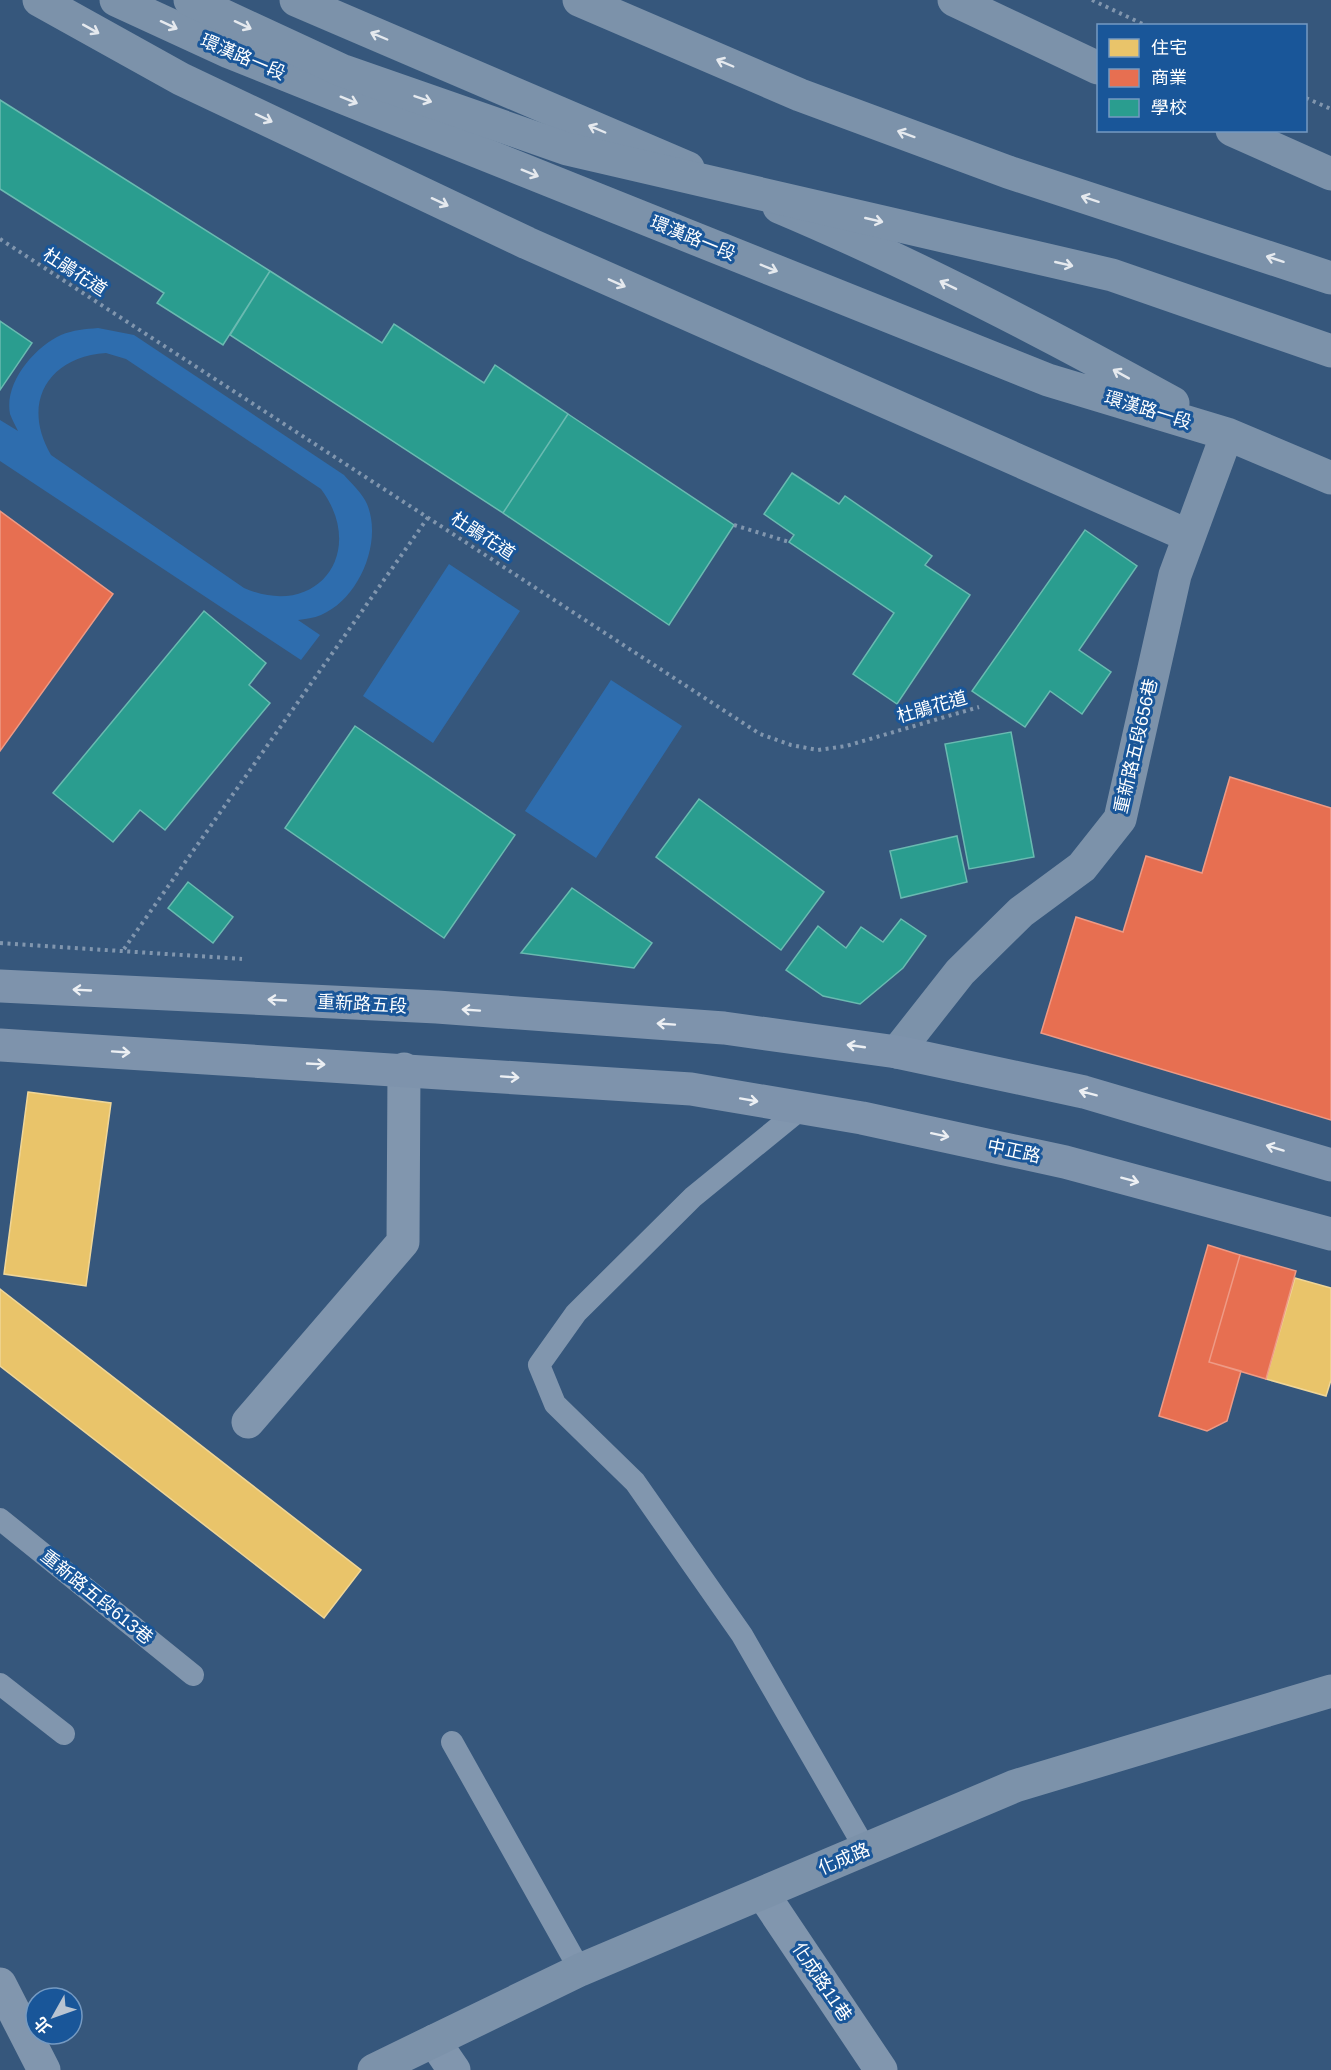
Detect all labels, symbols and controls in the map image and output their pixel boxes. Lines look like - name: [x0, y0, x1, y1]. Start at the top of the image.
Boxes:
- one-way arrow: [160, 19, 178, 31]
- one-way arrow: [233, 19, 251, 31]
- one-way arrow: [82, 23, 99, 35]
- legend: [1097, 24, 1307, 132]
- street label: 環漢路一段: [198, 30, 288, 84]
- one-way arrow: [370, 30, 389, 41]
- text: 住宅: [1151, 38, 1187, 58]
- one-way arrow: [716, 57, 734, 68]
- text: 商業: [1151, 68, 1187, 88]
- one-way arrow: [413, 94, 432, 105]
- one-way arrow: [339, 95, 357, 106]
- text: 學校: [1151, 98, 1187, 118]
- one-way arrow: [254, 113, 272, 125]
- one-way arrow: [588, 123, 607, 134]
- one-way arrow: [897, 128, 916, 139]
- one-way arrow: [520, 168, 539, 179]
- one-way arrow: [1081, 192, 1100, 203]
- one-way arrow: [430, 196, 448, 208]
- street label: 環漢路一段: [648, 212, 738, 264]
- one-way arrow: [864, 215, 884, 226]
- street label: 杜鵑花道: [39, 244, 111, 300]
- one-way arrow: [1266, 253, 1285, 264]
- one-way arrow: [1055, 258, 1074, 270]
- one-way arrow: [760, 264, 778, 275]
- one-way arrow: [608, 277, 626, 289]
- one-way arrow: [939, 279, 957, 290]
- one-way arrow: [1113, 368, 1130, 380]
- street label: 環漢路一段: [1102, 387, 1194, 433]
- street label: 杜鵑花道: [447, 508, 519, 564]
- street label: 重新路五段656巷: [1111, 676, 1161, 816]
- street label: 杜鵑花道: [895, 687, 969, 727]
- one-way arrow: [72, 985, 92, 996]
- street label: 重新路五段: [317, 992, 407, 1016]
- one-way arrow: [267, 994, 287, 1005]
- one-way arrow: [462, 1004, 482, 1015]
- one-way arrow: [657, 1018, 676, 1029]
- one-way arrow: [846, 1040, 866, 1051]
- one-way arrow: [111, 1047, 131, 1058]
- one-way arrow: [305, 1059, 325, 1070]
- one-way arrow: [500, 1072, 520, 1083]
- one-way arrow: [1079, 1087, 1098, 1098]
- one-way arrow: [738, 1095, 758, 1106]
- one-way arrow: [930, 1130, 950, 1141]
- street label: 中正路: [986, 1136, 1042, 1166]
- one-way arrow: [1266, 1142, 1285, 1153]
- one-way arrow: [1120, 1174, 1139, 1186]
- street label: 重新路五段613巷: [37, 1546, 157, 1648]
- street label: 化成路: [815, 1839, 873, 1879]
- street label: 化成路11巷: [788, 1939, 856, 2025]
- north arrow: [24, 1986, 84, 2046]
- text: 北: [31, 2014, 55, 2037]

